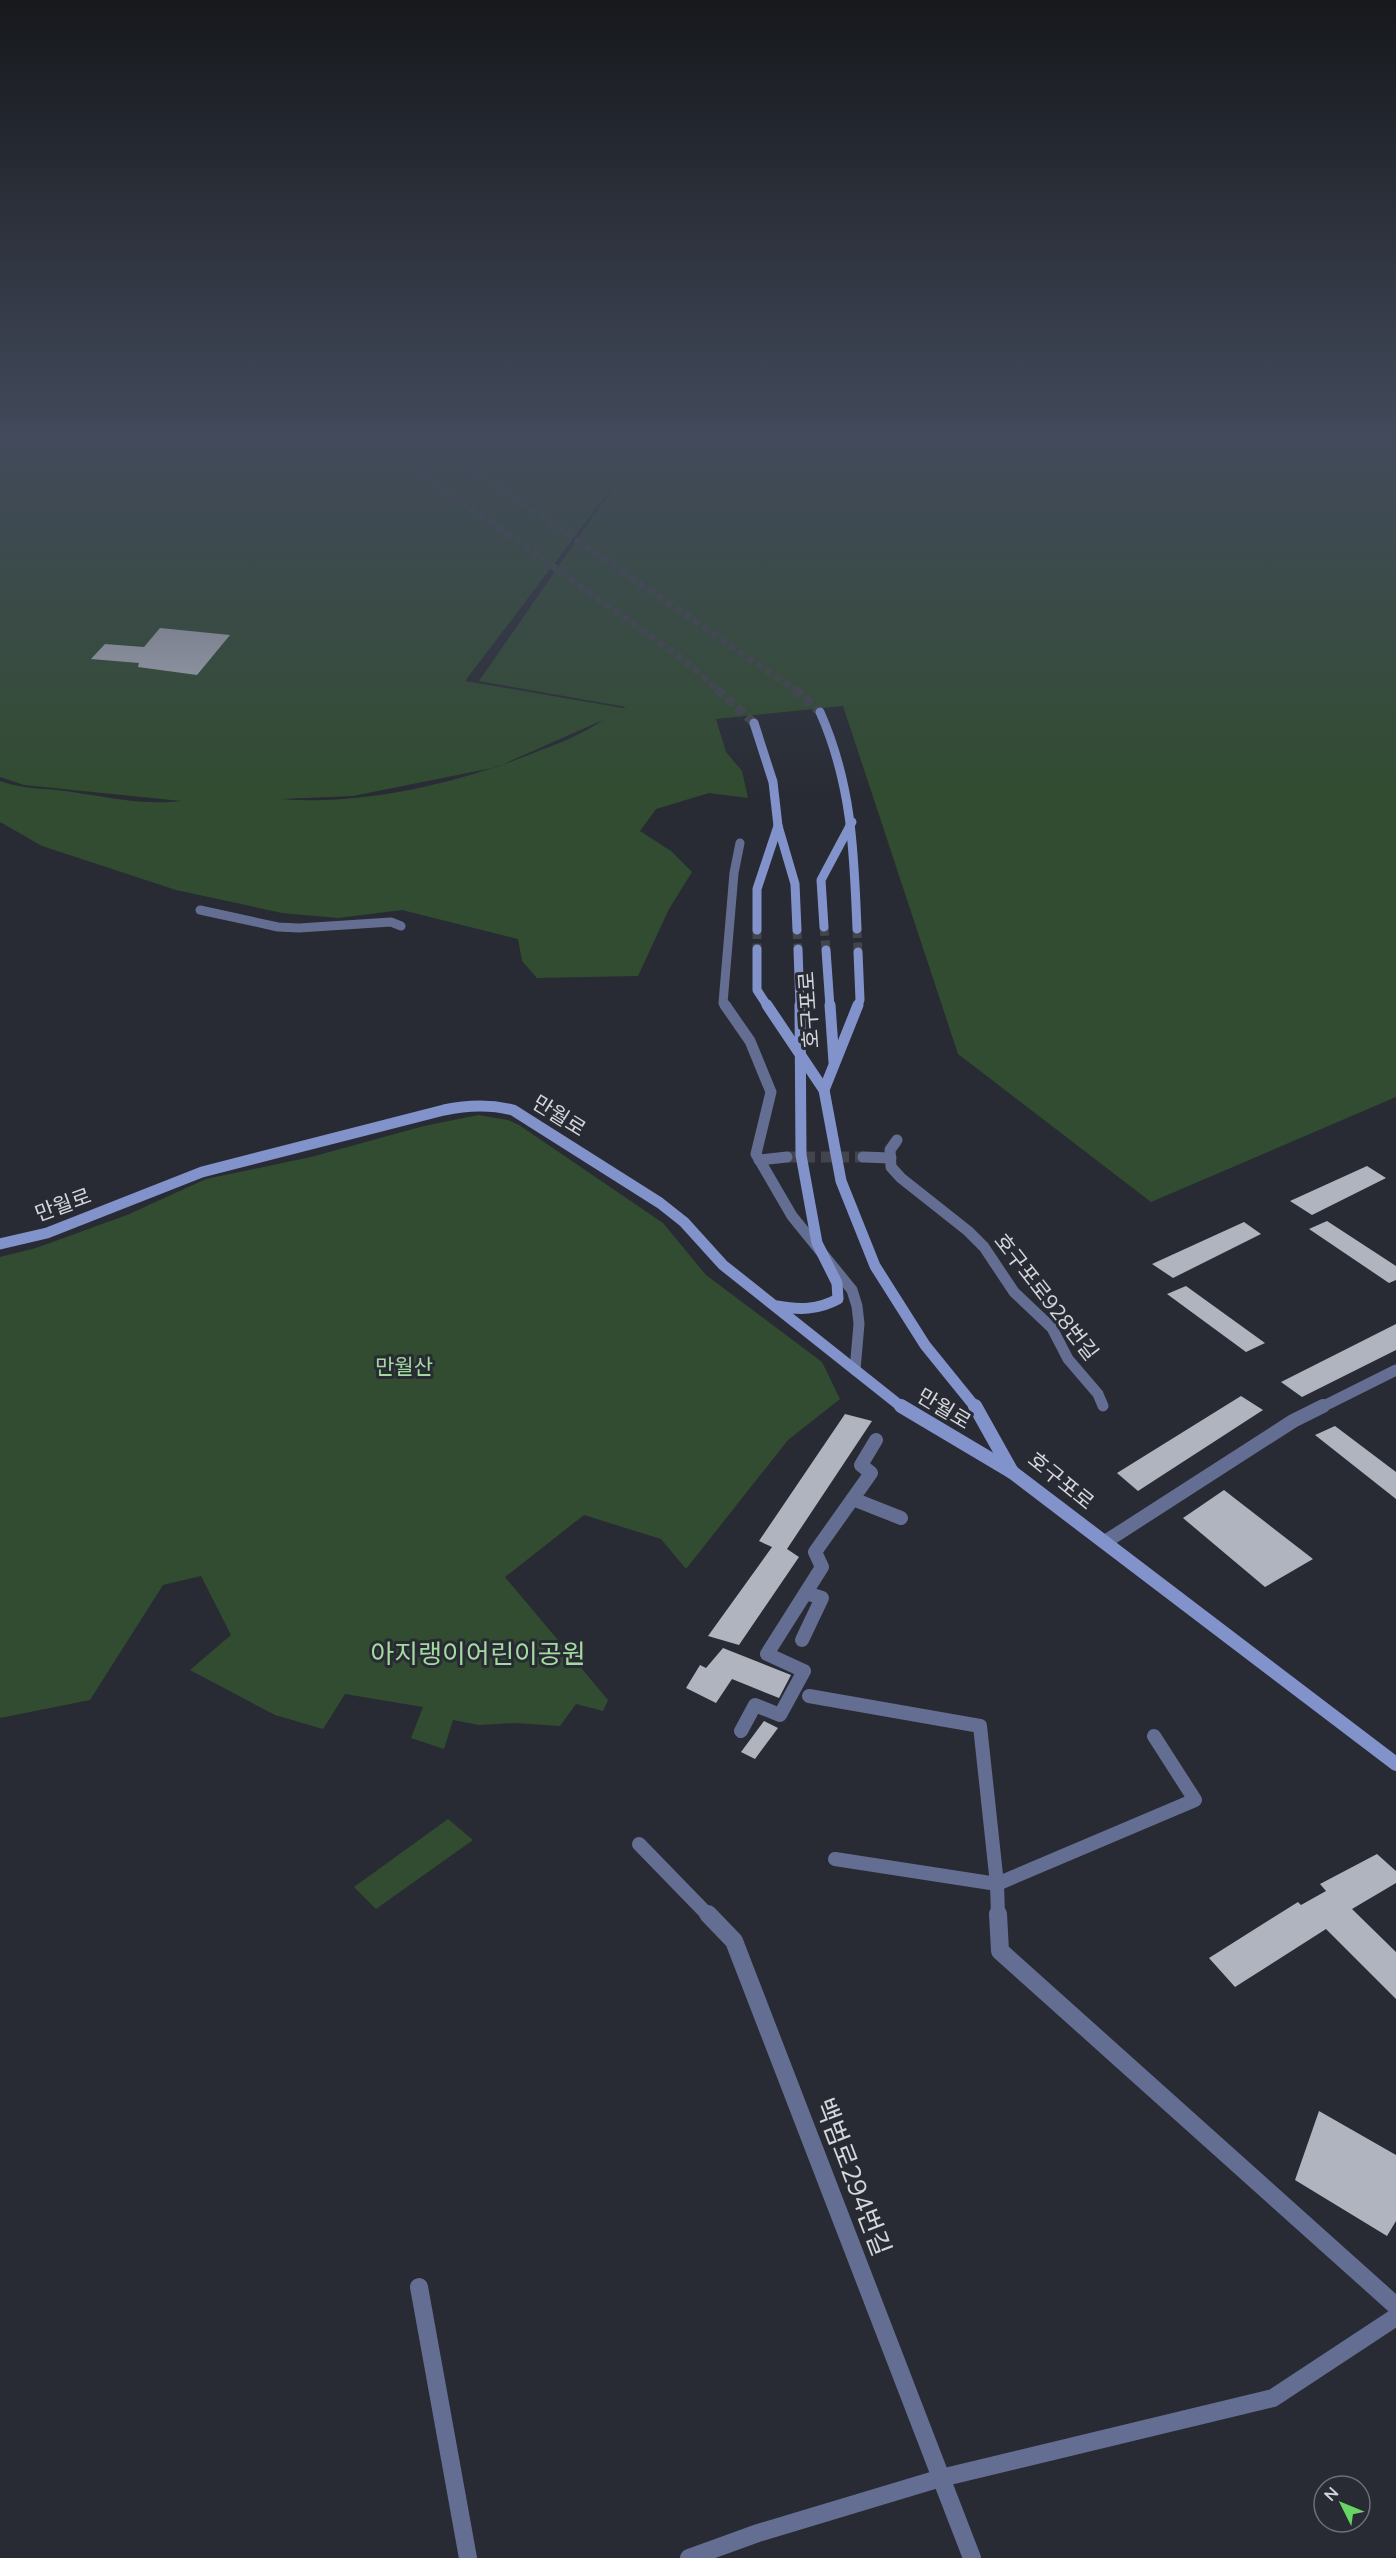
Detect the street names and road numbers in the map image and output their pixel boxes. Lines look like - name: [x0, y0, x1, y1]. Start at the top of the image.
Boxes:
- street label: 호구포로: [792, 971, 824, 1050]
- street label: 만월로: [528, 1089, 591, 1142]
- street label: 만월로: [31, 1182, 94, 1226]
- street label: 호구포로928번길: [989, 1228, 1104, 1365]
- street label: 만월로: [913, 1382, 976, 1434]
- street label: 호구포로: [1023, 1446, 1100, 1515]
- street label: 백범로294번길: [808, 2093, 899, 2260]

